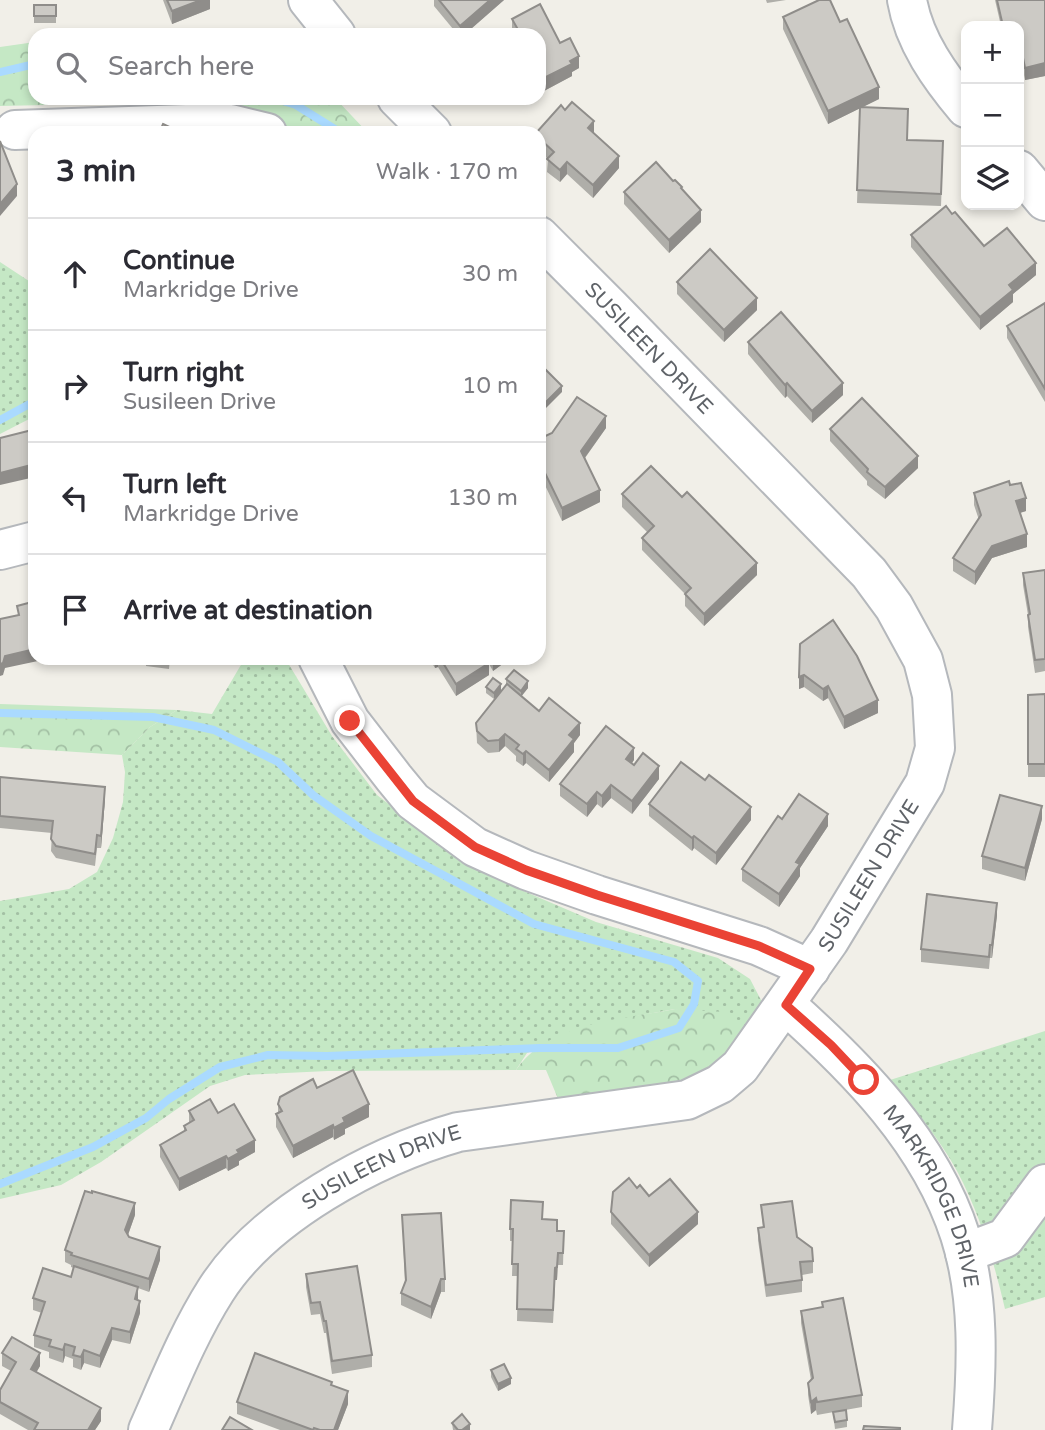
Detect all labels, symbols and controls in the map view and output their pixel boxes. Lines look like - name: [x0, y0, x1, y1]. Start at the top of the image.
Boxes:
- map controls: [961, 21, 1024, 210]
- button: +: [961, 21, 1024, 84]
- search box: [28, 28, 546, 105]
- icon: search: [52, 48, 90, 86]
- text: Search here: [108, 51, 254, 82]
- button: −: [961, 84, 1024, 147]
- button: layers: [961, 147, 1024, 210]
- text: 3 min: [56, 153, 136, 190]
- text: Walk · 170 m: [376, 158, 518, 186]
- text: Continue: [123, 245, 235, 276]
- icon: ahead: [56, 255, 94, 293]
- text: 30 m: [462, 260, 518, 288]
- text: Markridge Drive: [123, 276, 299, 304]
- street label: SUSILEEN DRIVE: [579, 277, 718, 419]
- text: Turn right: [123, 357, 244, 388]
- icon: right: [56, 367, 94, 405]
- text: 10 m: [462, 372, 518, 400]
- text: Susileen Drive: [123, 388, 276, 416]
- text: Turn left: [123, 469, 226, 500]
- icon: left: [56, 479, 94, 517]
- text: 130 m: [448, 484, 518, 512]
- text: Markridge Drive: [123, 500, 299, 528]
- icon: arrive: [56, 591, 94, 629]
- text: Arrive at destination: [123, 595, 373, 626]
- route end: [334, 705, 365, 736]
- street label: SUSILEEN DRIVE: [813, 795, 925, 957]
- route start: [848, 1064, 879, 1095]
- street label: MARKRIDGE DRIVE: [877, 1100, 984, 1289]
- street label: SUSILEEN DRIVE: [297, 1120, 464, 1215]

